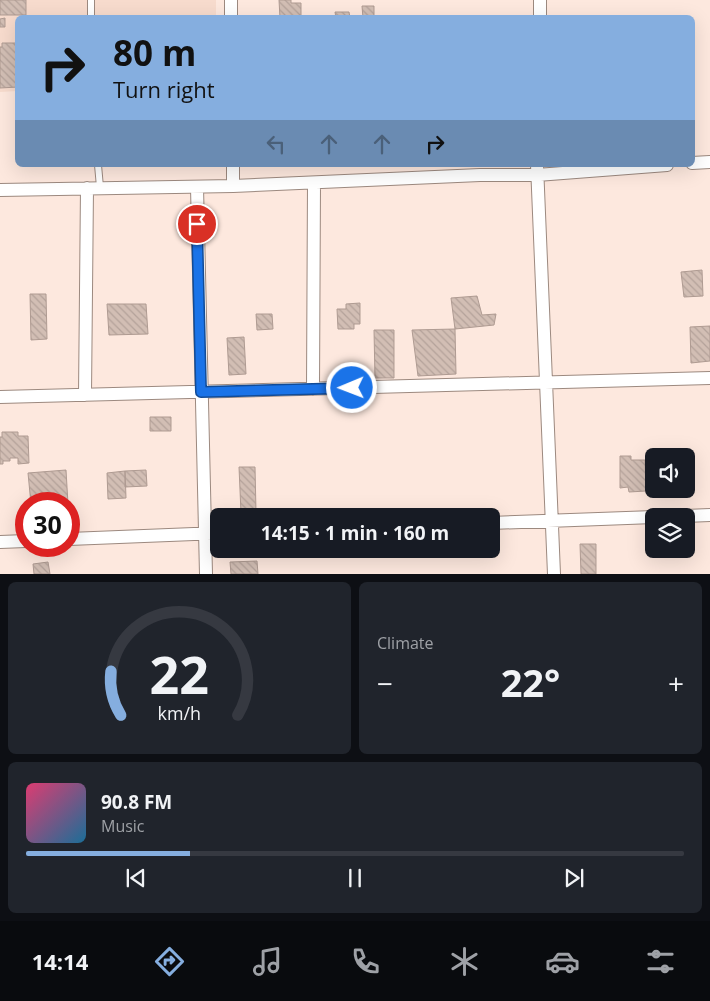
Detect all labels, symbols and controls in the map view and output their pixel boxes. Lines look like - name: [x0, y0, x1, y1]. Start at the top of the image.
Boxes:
- text: 80 m: [113, 29, 196, 76]
- icon: right: [30, 35, 95, 100]
- text: Turn right: [113, 74, 215, 104]
- icon: left: [262, 130, 290, 158]
- icon: ahead: [315, 130, 343, 158]
- icon: ahead: [368, 130, 396, 158]
- icon: right: [421, 130, 449, 158]
- pin: [176, 203, 218, 245]
- icon: arrive: [183, 210, 211, 238]
- position arrow: [325, 361, 377, 413]
- map controls: [645, 448, 695, 558]
- button: sound: [645, 448, 695, 498]
- speed limit sign: 30: [15, 492, 80, 557]
- button: layers: [645, 508, 695, 558]
- text: 14:15 · 1 min · 160 m: [261, 520, 449, 546]
- text: Climate: [377, 632, 434, 654]
- text: 22: [150, 638, 209, 709]
- text: 22°: [501, 656, 560, 708]
- text: −: [377, 664, 393, 702]
- text: +: [668, 664, 684, 702]
- text: km/h: [158, 701, 201, 725]
- text: 90.8 FM: [101, 789, 172, 815]
- text: Music: [101, 815, 145, 837]
- icon: previous: [122, 864, 150, 892]
- icon: pause: [341, 864, 369, 892]
- icon: next: [560, 864, 588, 892]
- icon: directions: [152, 944, 187, 979]
- icon: music: [250, 944, 285, 979]
- icon: phone: [348, 944, 383, 979]
- icon: climate: [447, 944, 482, 979]
- icon: car: [545, 944, 580, 979]
- icon: filters: [643, 944, 678, 979]
- text: 14:14: [32, 946, 88, 976]

